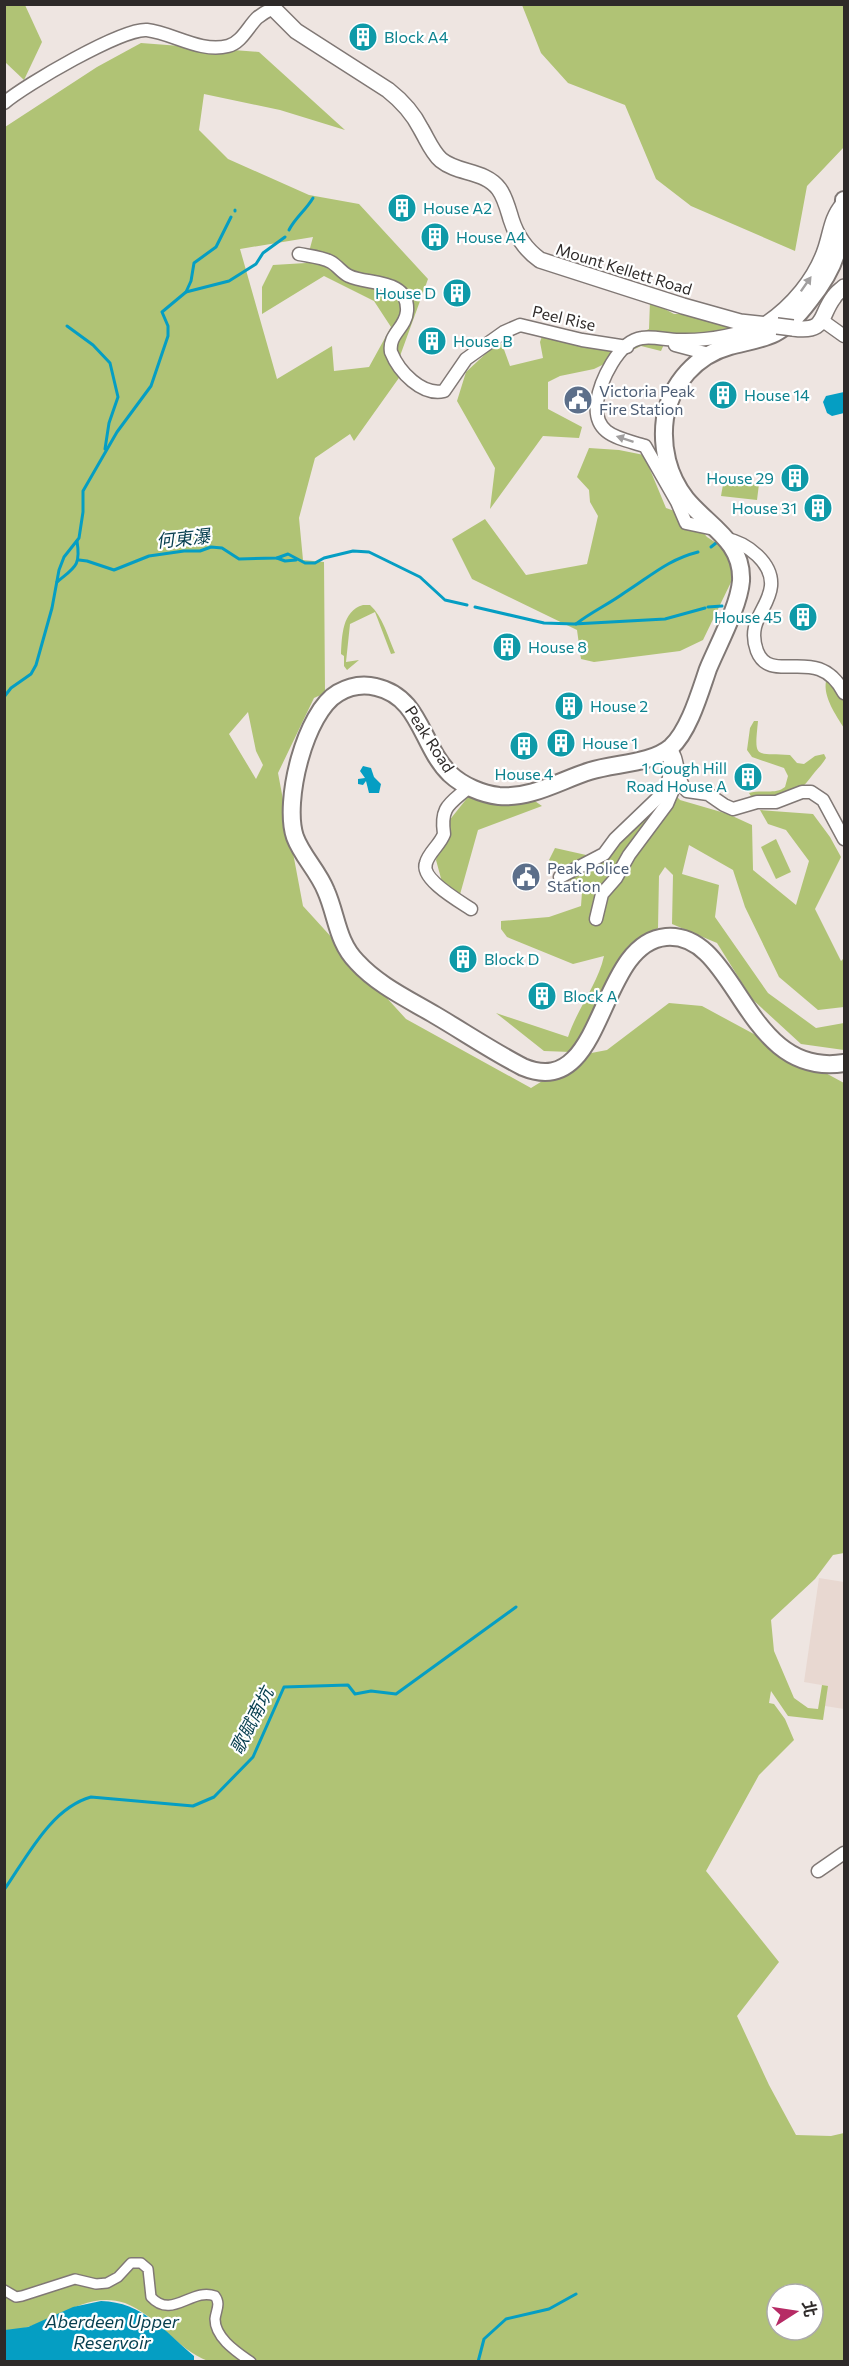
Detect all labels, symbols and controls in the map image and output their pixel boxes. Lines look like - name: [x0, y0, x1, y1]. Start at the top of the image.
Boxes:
- building icon: Block A4: [347, 21, 379, 53]
- place label: Block A4: [384, 27, 449, 46]
- building icon: House A2: [386, 192, 418, 224]
- place label: House A2: [423, 198, 492, 217]
- building icon: House A4: [419, 221, 451, 253]
- place label: House A4: [456, 227, 526, 246]
- street label: Mount Kellett Road: [554, 239, 694, 298]
- one-way arrow: [800, 276, 811, 292]
- building icon: House D: [441, 277, 473, 309]
- place label: House D: [375, 283, 436, 302]
- street label: Peel Rise: [531, 301, 598, 334]
- building icon: House B: [416, 325, 448, 357]
- place label: House B: [453, 331, 513, 350]
- building icon: House 14: [707, 379, 739, 411]
- place label: Victoria Peak Fire Station: [599, 381, 696, 418]
- public building icon: Victoria Peak Fire Station: [562, 384, 594, 416]
- place label: House 14: [744, 385, 810, 404]
- one-way arrow: [616, 434, 634, 444]
- building icon: House 29: [779, 462, 811, 494]
- place label: House 29: [706, 468, 774, 487]
- building icon: House 31: [802, 492, 834, 524]
- place label: House 31: [732, 498, 797, 517]
- water label: 何東瀑: [155, 524, 213, 552]
- building icon: House 45: [787, 601, 819, 633]
- place label: House 45: [714, 607, 782, 626]
- building icon: House 8: [491, 631, 523, 663]
- place label: House 8: [528, 637, 587, 656]
- building icon: House 2: [553, 690, 585, 722]
- place label: House 2: [590, 696, 648, 715]
- street label: Peak Road: [402, 702, 459, 776]
- building icon: House 1: [545, 727, 577, 759]
- building icon: House 4: [508, 730, 540, 762]
- place label: House 1: [582, 733, 638, 752]
- place label: 1 Gough Hill Road House A: [626, 758, 727, 795]
- building icon: 1 Gough Hill Road House A: [732, 761, 764, 793]
- place label: House 4: [495, 764, 554, 783]
- place label: Peak Police Station: [547, 858, 629, 895]
- public building icon: Peak Police Station: [510, 861, 542, 893]
- building icon: Block D: [447, 943, 479, 975]
- place label: Block D: [484, 949, 539, 968]
- building icon: Block A: [526, 980, 558, 1012]
- place label: Block A: [563, 986, 618, 1005]
- water label: 歌賦南坑: [225, 1681, 279, 1758]
- north arrow: [765, 2282, 825, 2342]
- text: 北: [799, 2299, 821, 2319]
- water label: Aberdeen Upper Reservoir: [44, 2310, 180, 2353]

